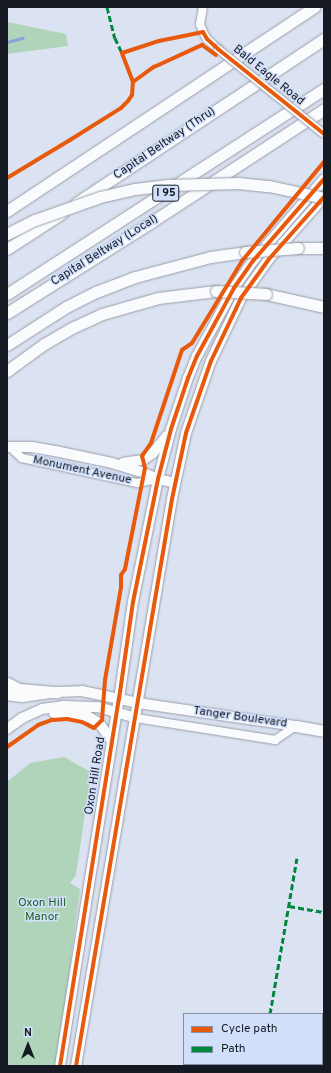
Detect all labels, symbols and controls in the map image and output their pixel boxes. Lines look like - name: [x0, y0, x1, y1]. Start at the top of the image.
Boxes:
- street label: Bald Eagle Road: [229, 43, 307, 109]
- street label: Capital Beltway (Thru): [111, 105, 219, 183]
- road number: I 95: [152, 184, 180, 202]
- street label: Capital Beltway (Local): [49, 212, 161, 290]
- street label: Monument Avenue: [31, 453, 133, 489]
- street label: Tanger Boulevard: [192, 704, 288, 732]
- street label: Oxon Hill Road: [83, 736, 109, 816]
- park label: Oxon Hill Manor: [18, 897, 66, 925]
- legend: [183, 1013, 323, 1065]
- text: Cycle path: [221, 1021, 278, 1037]
- north arrow: [8, 1025, 48, 1065]
- text: N: [24, 1026, 32, 1040]
- text: Path: [221, 1041, 246, 1057]

